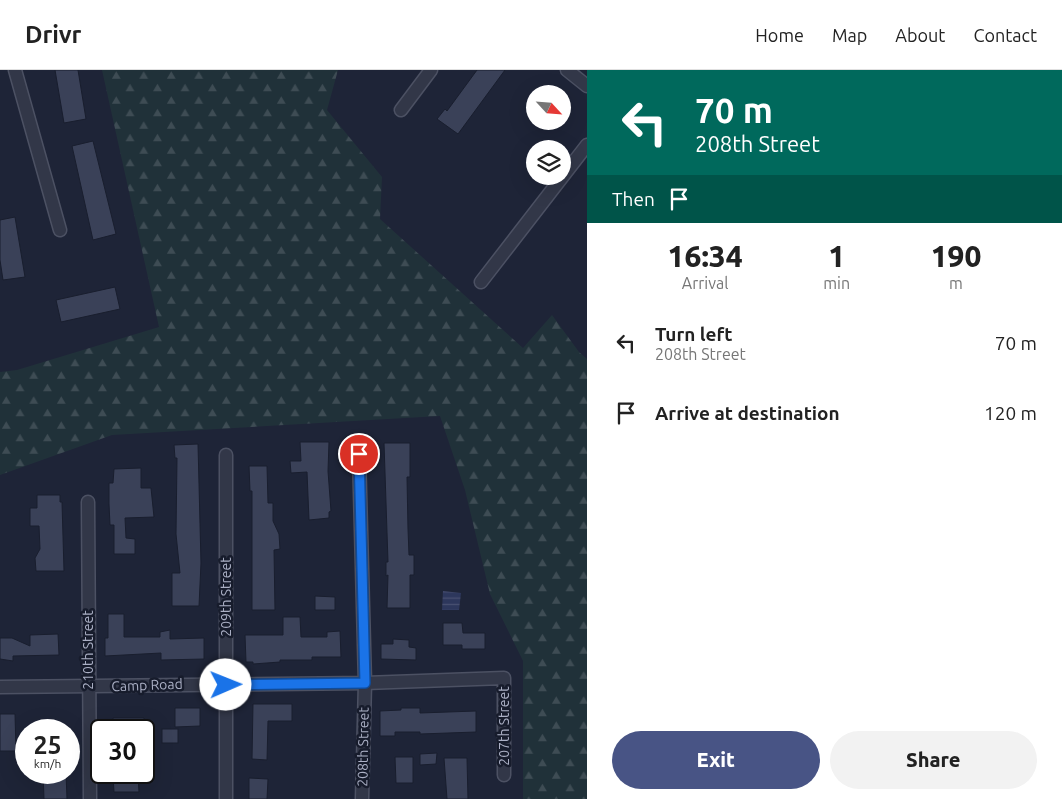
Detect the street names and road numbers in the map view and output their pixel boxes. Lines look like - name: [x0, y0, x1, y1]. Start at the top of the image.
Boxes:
- street label: 209th Street: [218, 557, 234, 637]
- street label: 210th Street: [80, 610, 96, 690]
- street label: Camp Road: [111, 676, 183, 694]
- street label: 207th Street: [496, 686, 512, 766]
- street label: 208th Street: [354, 707, 372, 787]

